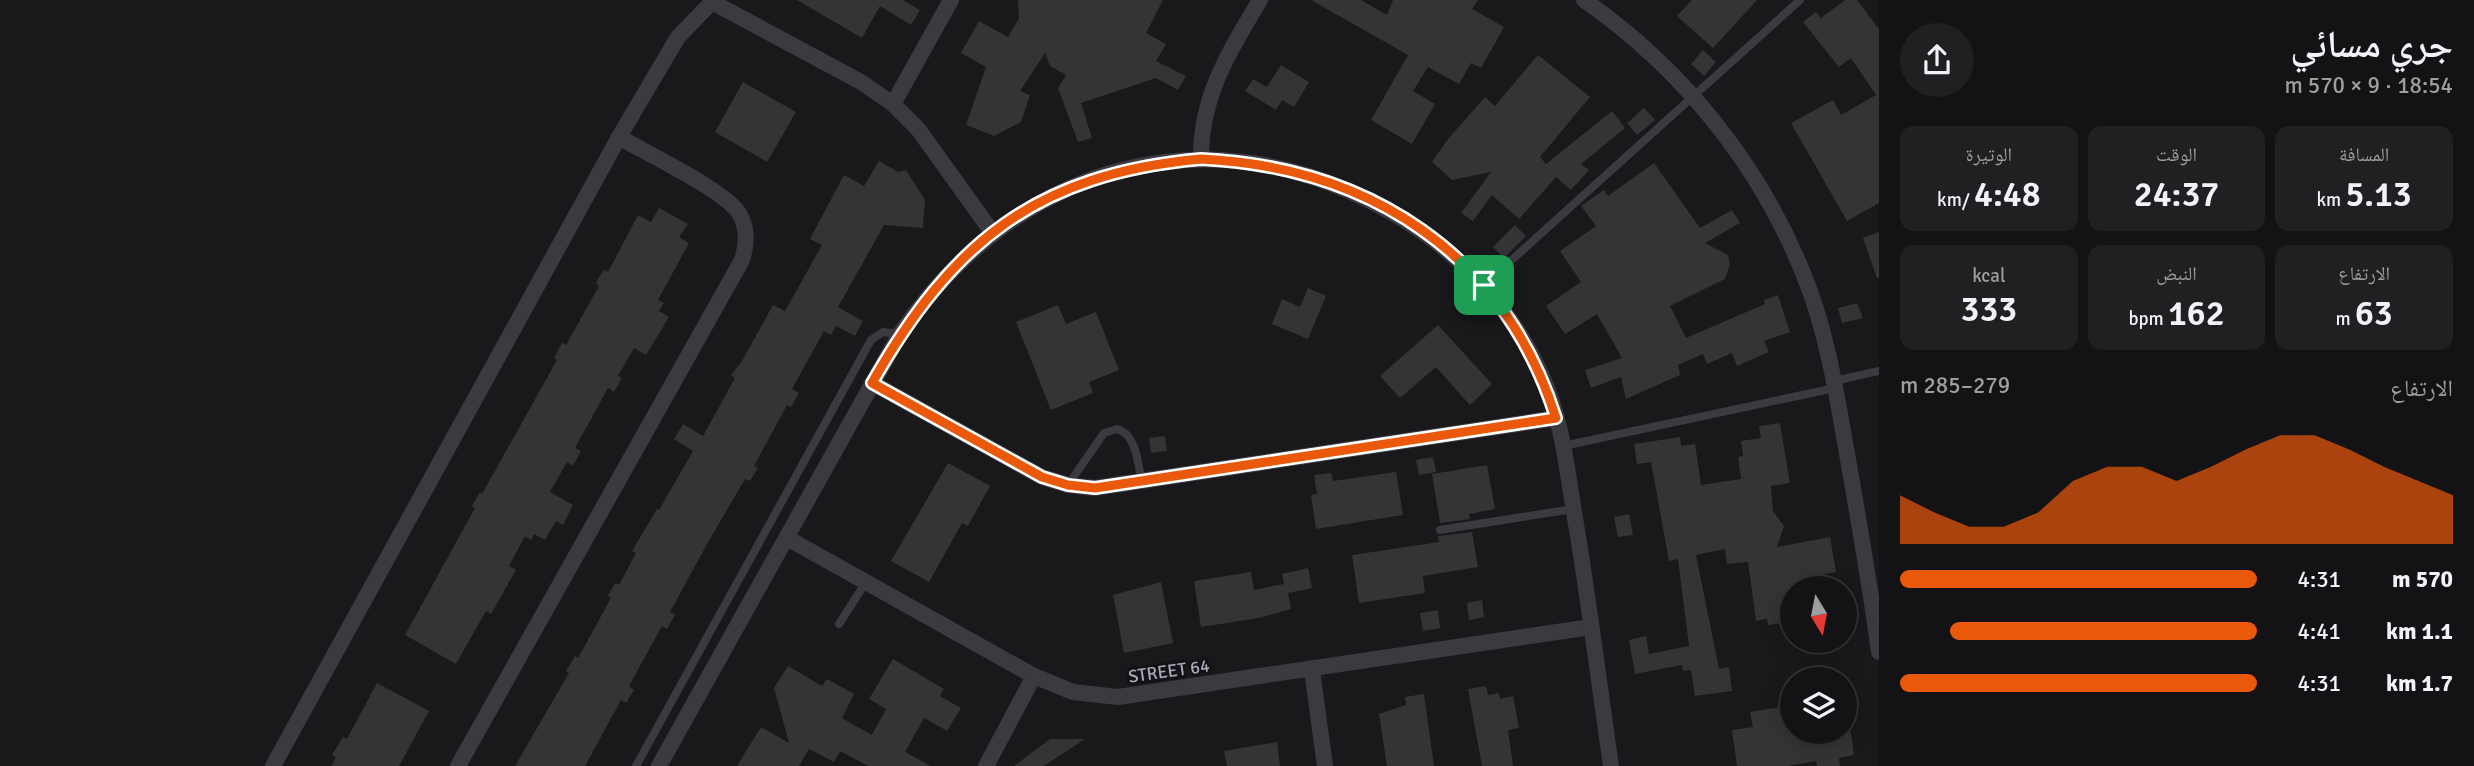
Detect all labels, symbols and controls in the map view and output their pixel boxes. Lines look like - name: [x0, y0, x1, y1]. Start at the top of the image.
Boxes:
- text: جري مسائي: [2290, 21, 2453, 68]
- button: share: [1900, 23, 1974, 97]
- text: 18:54 · 9 × 570 m: [2284, 71, 2453, 100]
- text: الوتيرة: [1966, 143, 2012, 167]
- text: الوقت: [2156, 143, 2197, 167]
- text: المسافة: [2339, 143, 2389, 167]
- text: 4:48: [1974, 173, 2041, 216]
- text: 24:37: [2134, 173, 2219, 216]
- text: 5.13: [2345, 173, 2412, 216]
- text: /km: [1937, 188, 1974, 212]
- text: km: [2317, 188, 2345, 212]
- pin: [1454, 255, 1514, 315]
- text: النبض: [2156, 262, 2197, 286]
- text: الارتفاع: [2338, 262, 2390, 286]
- text: kcal: [1972, 264, 2006, 288]
- icon: arrive: [1465, 266, 1503, 304]
- text: 333: [1960, 288, 2017, 331]
- text: 162: [2168, 292, 2225, 335]
- text: 63: [2355, 292, 2393, 335]
- text: bpm: [2128, 307, 2168, 331]
- text: m: [2336, 307, 2355, 331]
- text: 279–285 m: [1900, 371, 2010, 400]
- text: الارتفاع: [2390, 374, 2453, 403]
- text: 4:31: [2298, 565, 2341, 594]
- text: 570 m: [2392, 565, 2453, 594]
- north arrow: [1780, 576, 1857, 653]
- map controls: [1780, 576, 1857, 744]
- text: 4:41: [2298, 617, 2341, 646]
- text: 1.1 km: [2386, 617, 2453, 646]
- street label: STREET 64: [1127, 654, 1211, 688]
- button: layers: [1780, 667, 1857, 744]
- text: 4:31: [2298, 669, 2341, 698]
- text: 1.7 km: [2386, 669, 2453, 698]

